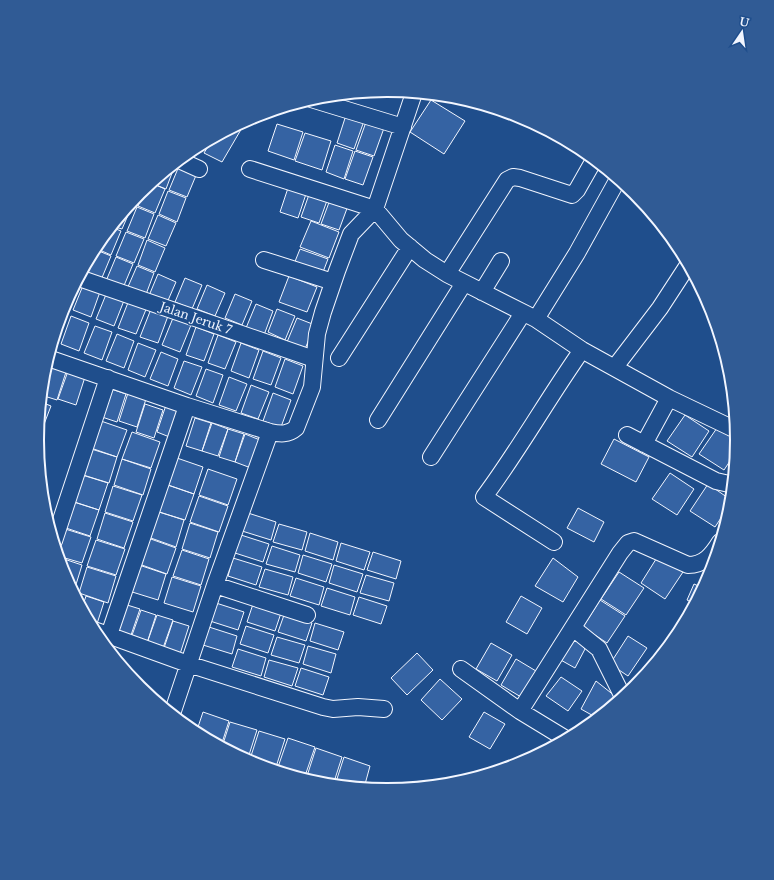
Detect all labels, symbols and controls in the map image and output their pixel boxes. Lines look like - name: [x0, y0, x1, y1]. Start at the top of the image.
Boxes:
- north arrow: [722, 12, 762, 52]
- text: U: [738, 14, 751, 30]
- street label: Jalan Jeruk 7: [156, 298, 235, 338]

